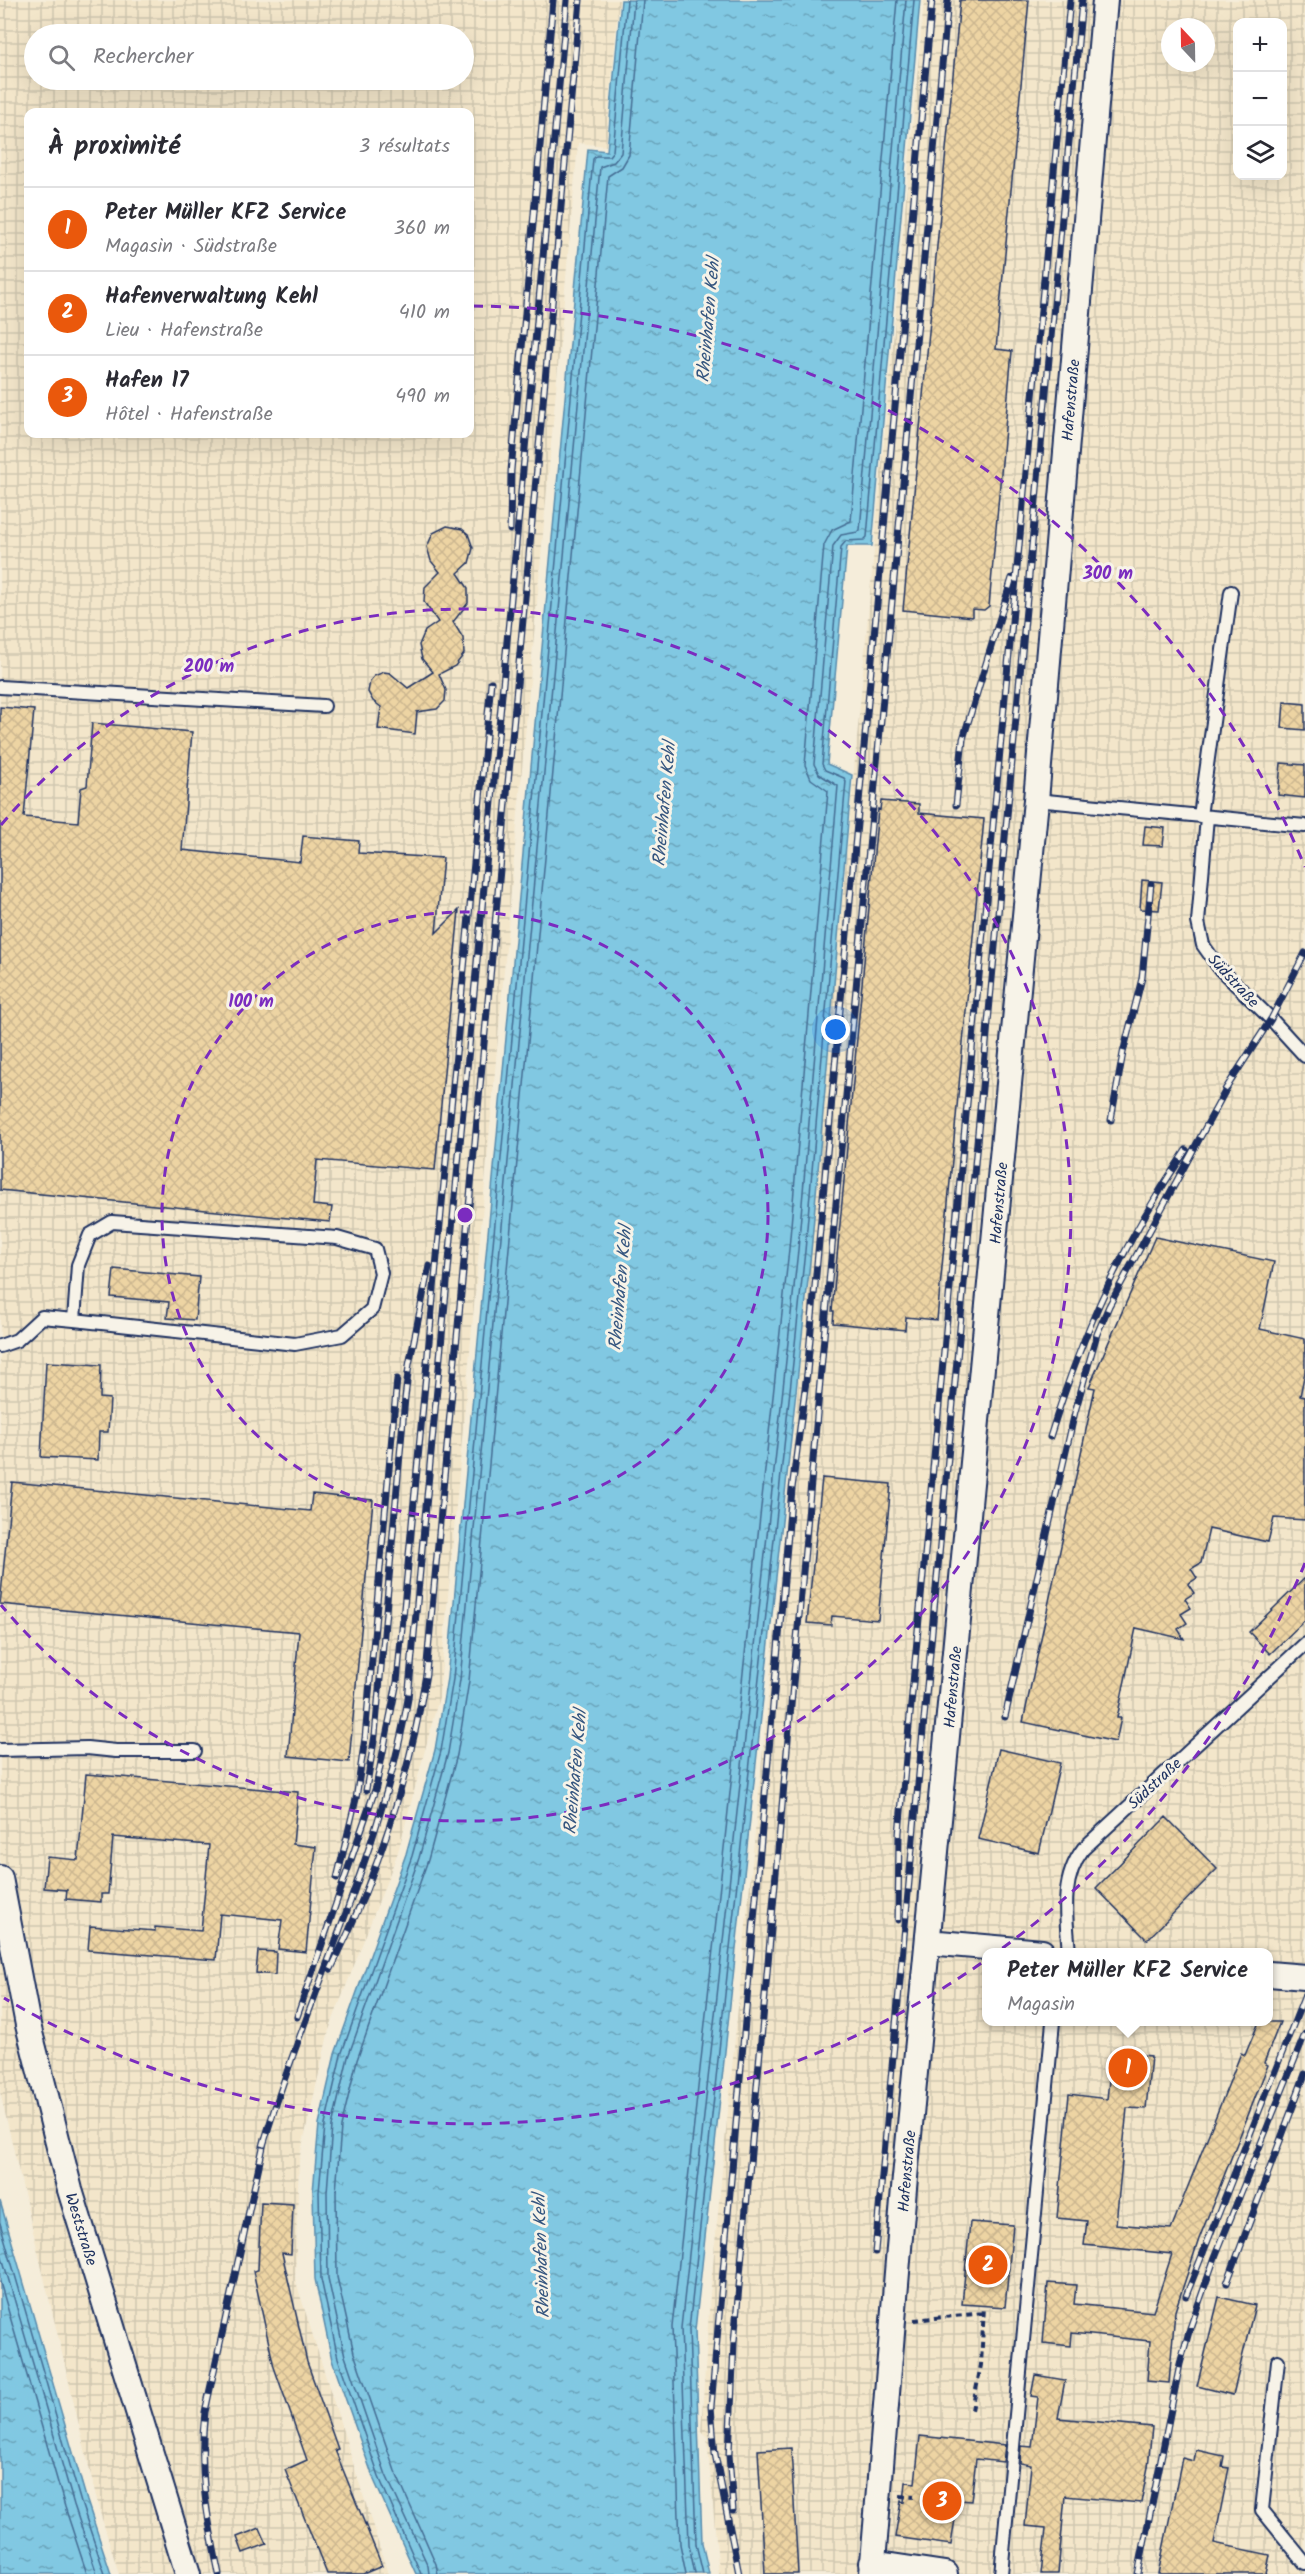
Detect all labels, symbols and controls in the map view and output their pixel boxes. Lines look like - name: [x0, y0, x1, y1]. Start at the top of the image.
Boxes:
- north arrow: [1161, 18, 1215, 72]
- map controls: [1233, 18, 1287, 180]
- button: +: [1233, 18, 1287, 72]
- search box: [24, 24, 474, 90]
- text: Rechercher: [93, 40, 193, 75]
- icon: search: [45, 41, 78, 74]
- button: −: [1233, 72, 1287, 126]
- text: À proximité: [48, 126, 180, 168]
- button: layers: [1233, 126, 1287, 180]
- text: 3 résultats: [359, 131, 450, 163]
- text: Peter Müller KFZ Service: [105, 196, 346, 231]
- text: 1: [64, 213, 71, 245]
- text: 360 m: [394, 213, 450, 245]
- text: Magasin · Südstraße: [105, 231, 277, 263]
- water label: Rheinhafen Kehl: [690, 253, 730, 384]
- text: Hafenverwaltung Kehl: [105, 280, 318, 315]
- text: 2: [62, 297, 73, 329]
- text: 410 m: [399, 297, 450, 329]
- text: Lieu · Hafenstraße: [105, 315, 263, 347]
- street label: Hafenstraße: [1055, 358, 1088, 442]
- text: Hafen 17: [105, 364, 189, 399]
- text: 3: [62, 381, 73, 413]
- text: 490 m: [395, 381, 450, 413]
- text: Hôtel · Hafenstraße: [105, 399, 273, 431]
- text: 300 m: [1082, 560, 1133, 589]
- text: 200 m: [184, 653, 235, 682]
- water label: Rheinhafen Kehl: [646, 737, 686, 868]
- street label: Südstraße: [1201, 948, 1265, 1014]
- text: 100 m: [228, 988, 274, 1017]
- your location: [821, 1015, 850, 1044]
- street label: Hafenstraße: [983, 1161, 1016, 1245]
- centre of rings: [455, 1205, 475, 1225]
- water label: Rheinhafen Kehl: [602, 1221, 642, 1352]
- street label: Hafenstraße: [937, 1645, 970, 1729]
- water label: Rheinhafen Kehl: [557, 1705, 597, 1836]
- street label: Südstraße: [1122, 1752, 1188, 1816]
- popup: [982, 1948, 1273, 2026]
- text: Peter Müller KFZ Service: [1007, 1954, 1248, 1989]
- text: Magasin: [1007, 1989, 1075, 2021]
- pin: 1: [1108, 2046, 1148, 2090]
- street label: Hafenstraße: [891, 2129, 924, 2213]
- street label: Weststraße: [58, 2190, 103, 2269]
- water label: Rheinhafen Kehl: [526, 2190, 559, 2319]
- pin: 2: [968, 2242, 1008, 2288]
- pin: 3: [922, 2478, 962, 2524]

